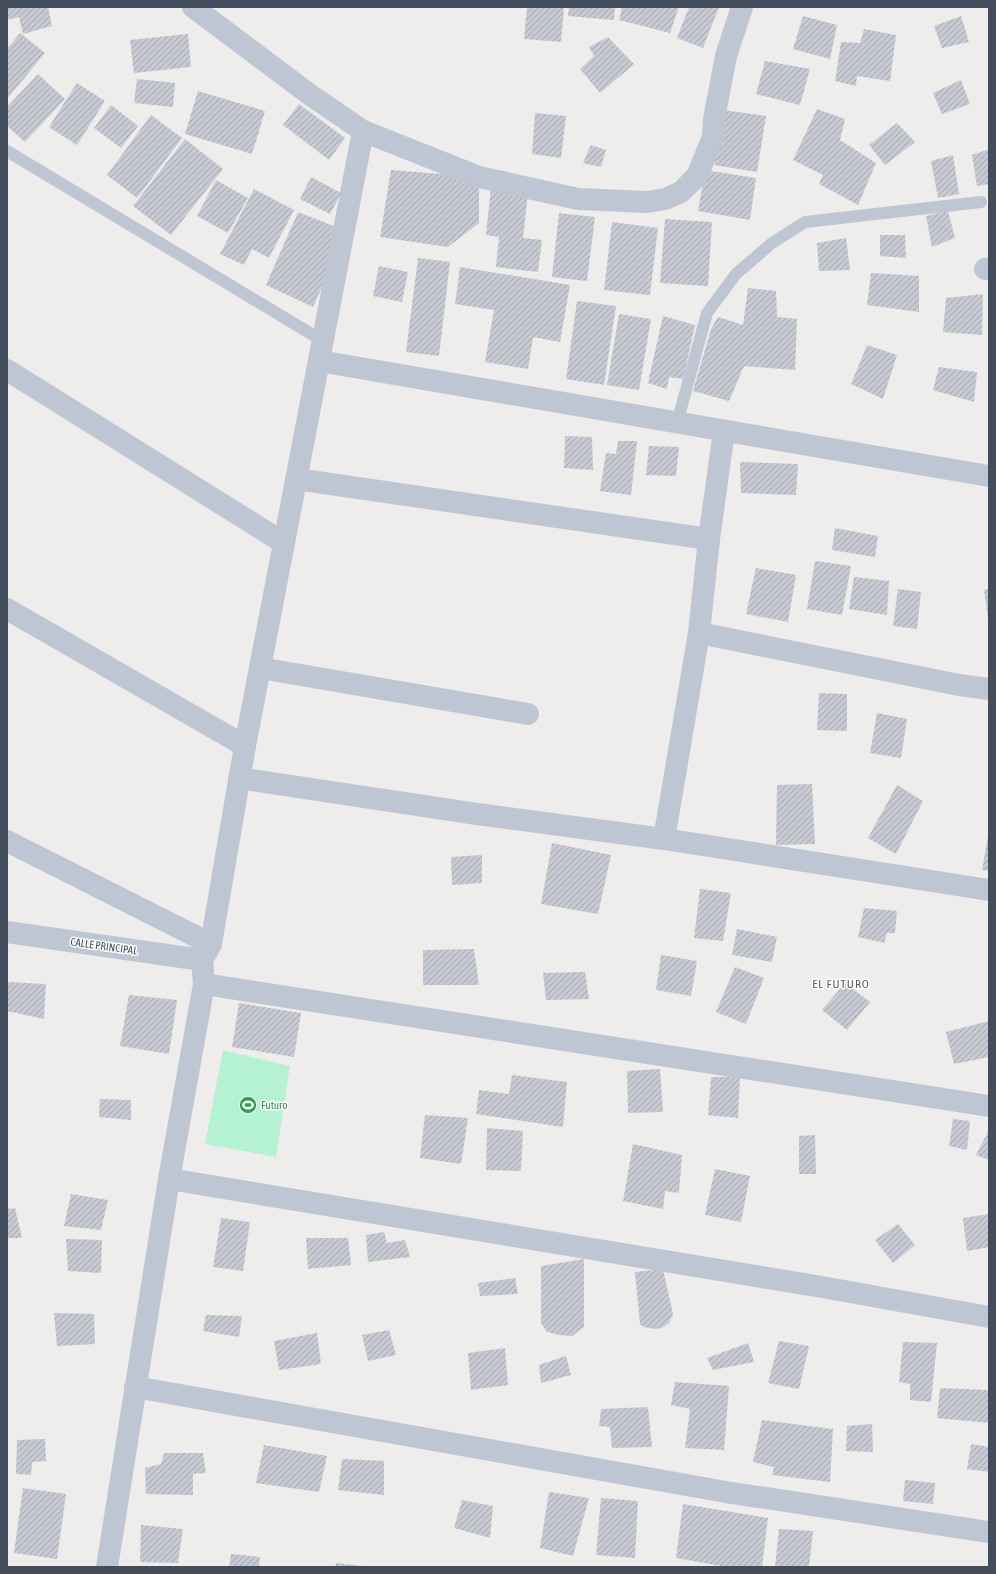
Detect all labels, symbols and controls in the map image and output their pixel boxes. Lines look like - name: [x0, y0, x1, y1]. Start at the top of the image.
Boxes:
- street label: CALLE PRINCIPAL: [70, 935, 139, 957]
- district label: EL FUTURO: [812, 977, 870, 991]
- sports icon: Futuro: [238, 1095, 258, 1115]
- place label: Futuro: [261, 1099, 288, 1111]

